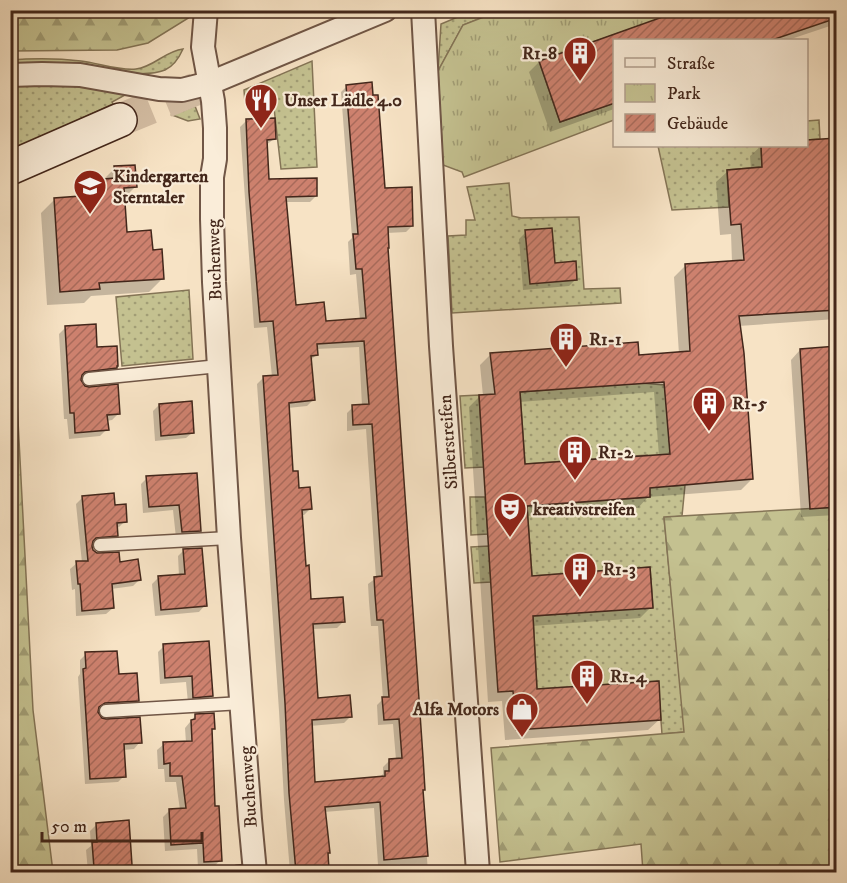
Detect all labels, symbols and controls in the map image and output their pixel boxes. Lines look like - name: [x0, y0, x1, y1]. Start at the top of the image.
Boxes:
- building icon: R1-8: [562, 35, 598, 82]
- legend: [613, 39, 808, 147]
- place label: R1-8: [522, 43, 557, 65]
- text: Straße: [667, 53, 715, 75]
- restaurant icon: Unser Lädle 4.0: [243, 82, 279, 129]
- text: Park: [667, 83, 701, 105]
- place label: Unser Lädle 4.0: [284, 90, 402, 112]
- text: Gebäude: [667, 113, 728, 135]
- place label: Kindergarten Sterntaler: [113, 166, 209, 209]
- school or university icon: Kindergarten Sterntaler: [72, 168, 108, 215]
- street label: Buchenweg: [203, 219, 227, 301]
- building icon: R1-1: [548, 321, 584, 368]
- place label: R1-1: [589, 329, 622, 351]
- building icon: R1-5: [691, 385, 727, 432]
- street label: Silberstreifen: [435, 393, 463, 490]
- place label: R1-5: [732, 393, 767, 415]
- building icon: R1-2: [557, 434, 593, 481]
- place label: R1-2: [598, 442, 634, 464]
- theatre icon: kreativstreifen: [492, 491, 528, 538]
- place label: kreativstreifen: [532, 499, 636, 521]
- building icon: R1-3: [562, 551, 598, 598]
- place label: R1-3: [603, 559, 636, 581]
- building icon: R1-4: [569, 658, 605, 705]
- place label: R1-4: [610, 666, 647, 688]
- shop icon: Alfa Motors: [504, 691, 540, 738]
- place label: Alfa Motors: [412, 699, 499, 721]
- street label: Buchenweg: [235, 745, 263, 828]
- scale bar: [42, 805, 202, 843]
- text: 50 m: [51, 816, 87, 838]

